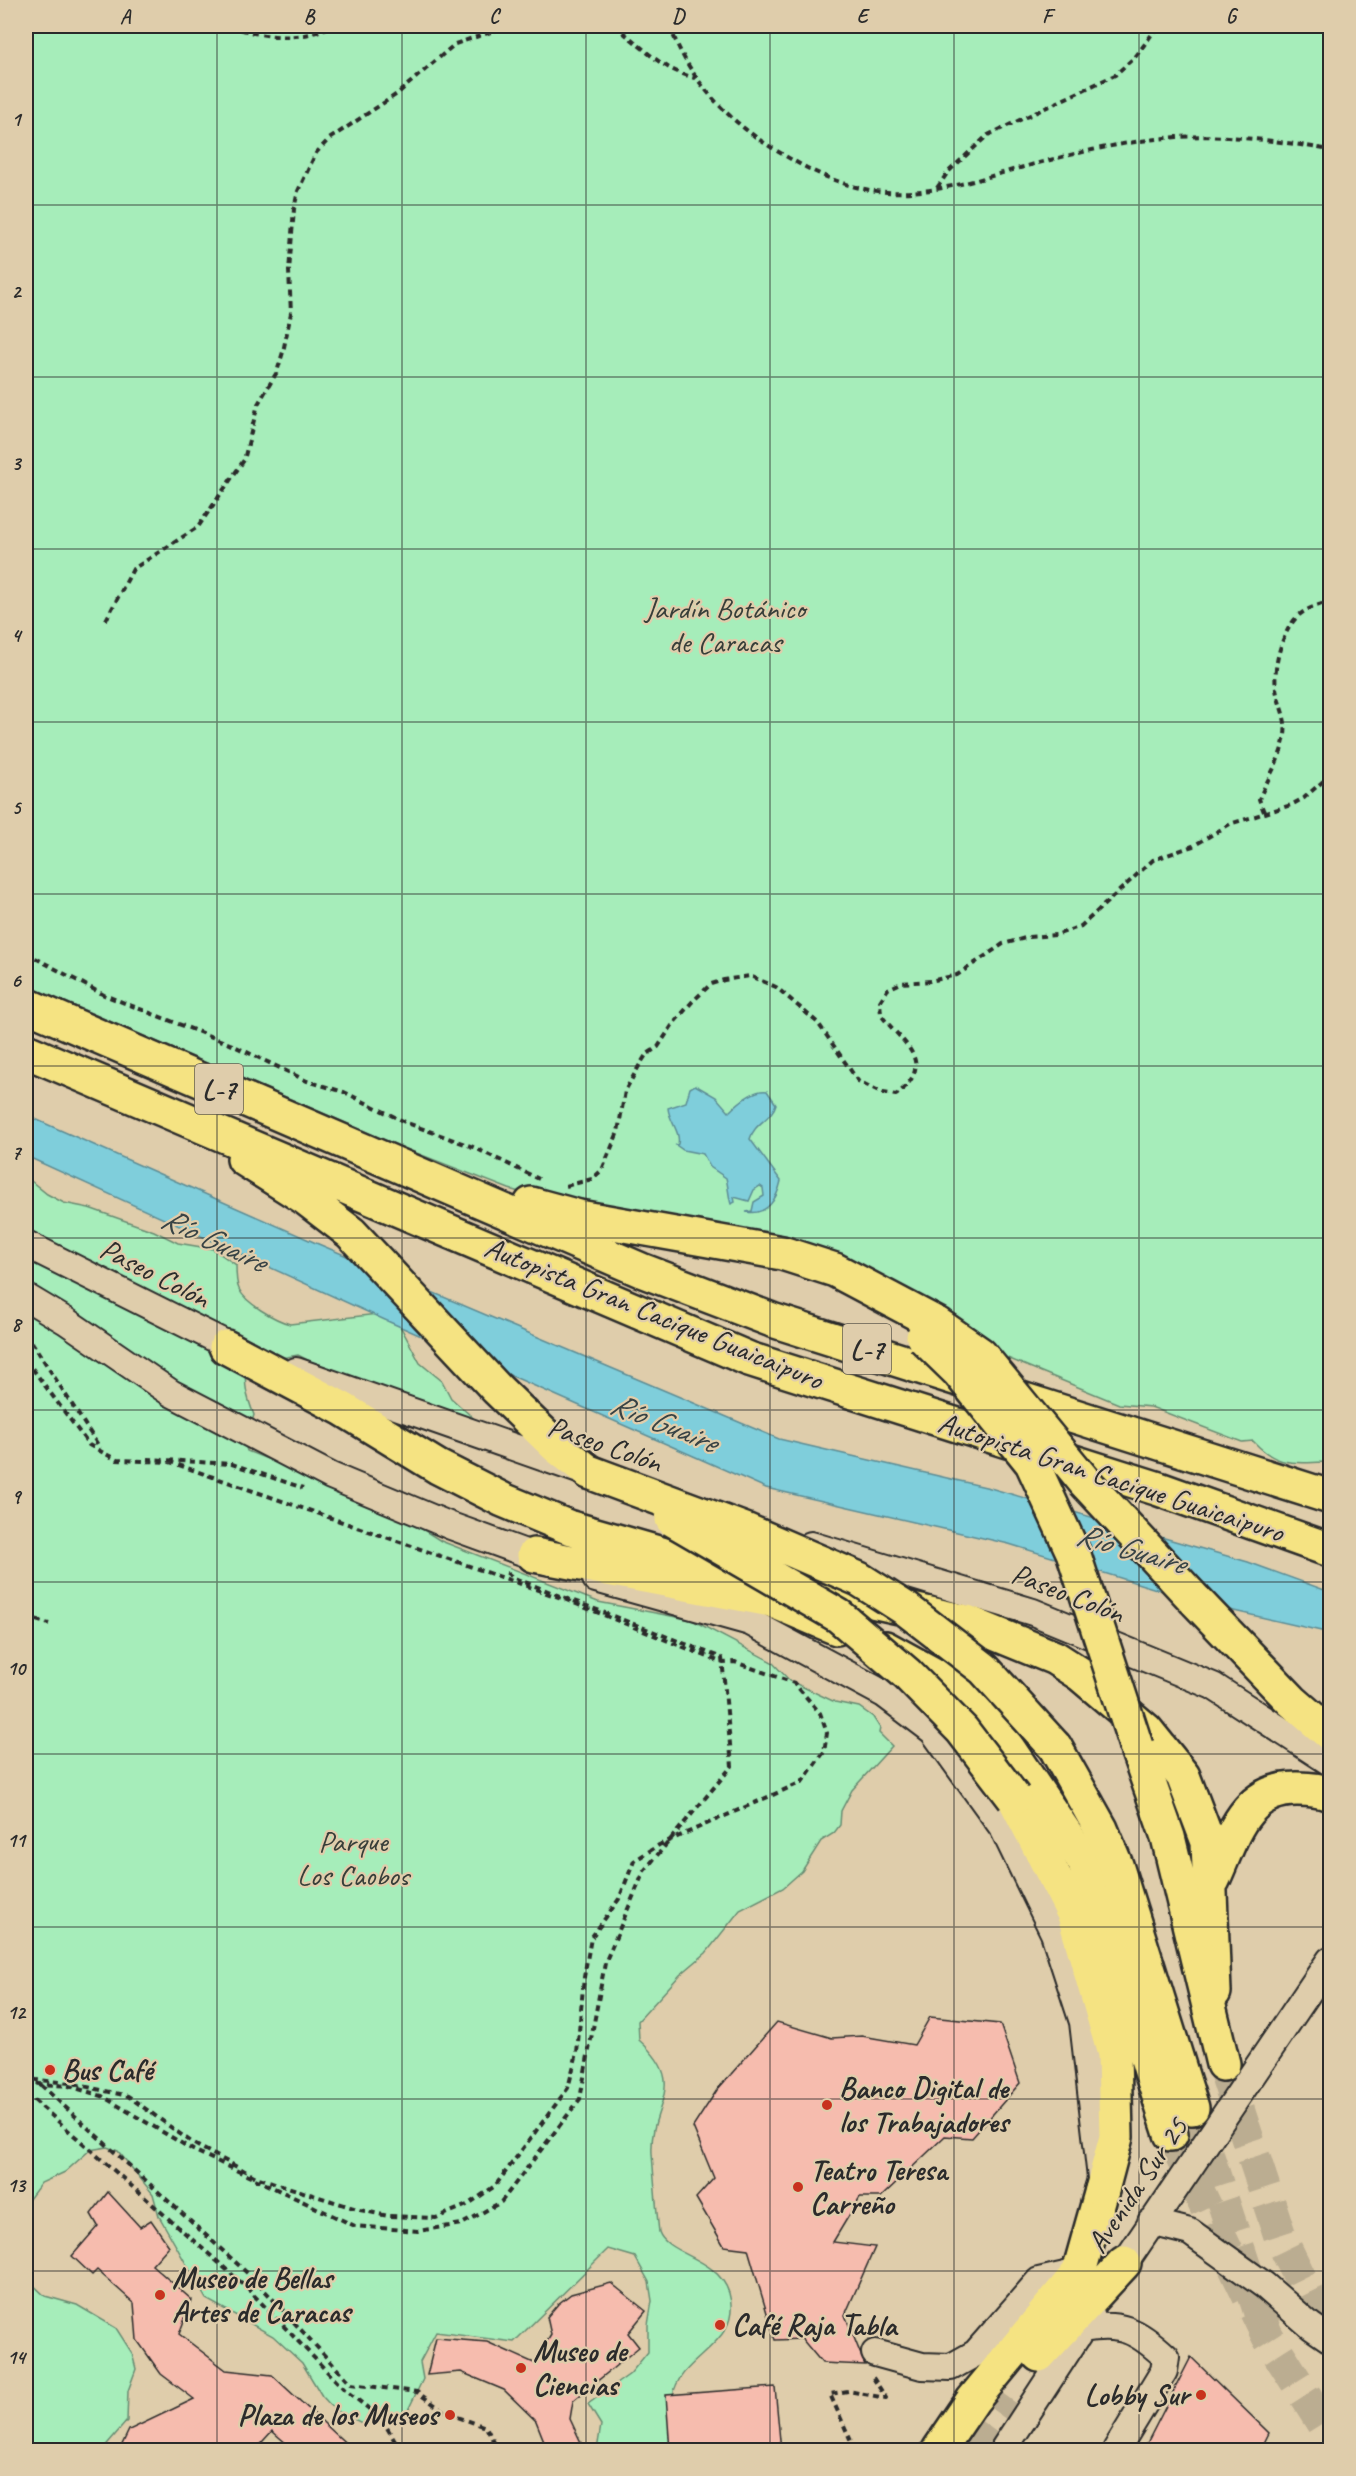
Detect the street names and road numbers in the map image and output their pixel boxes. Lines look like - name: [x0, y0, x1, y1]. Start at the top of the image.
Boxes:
- road number: L-7: [195, 1064, 243, 1114]
- street label: Autopista Gran Cacique Guaicaipuro: [479, 1228, 830, 1399]
- street label: Paseo Colón: [94, 1229, 217, 1317]
- road number: L-7: [843, 1324, 891, 1374]
- street label: Autopista Gran Cacique Guaicaipuro: [933, 1403, 1290, 1551]
- street label: Paseo Colón: [543, 1407, 668, 1482]
- street label: Paseo Colón: [1006, 1554, 1131, 1632]
- street label: Avenida Sur 25: [1078, 2109, 1197, 2260]

